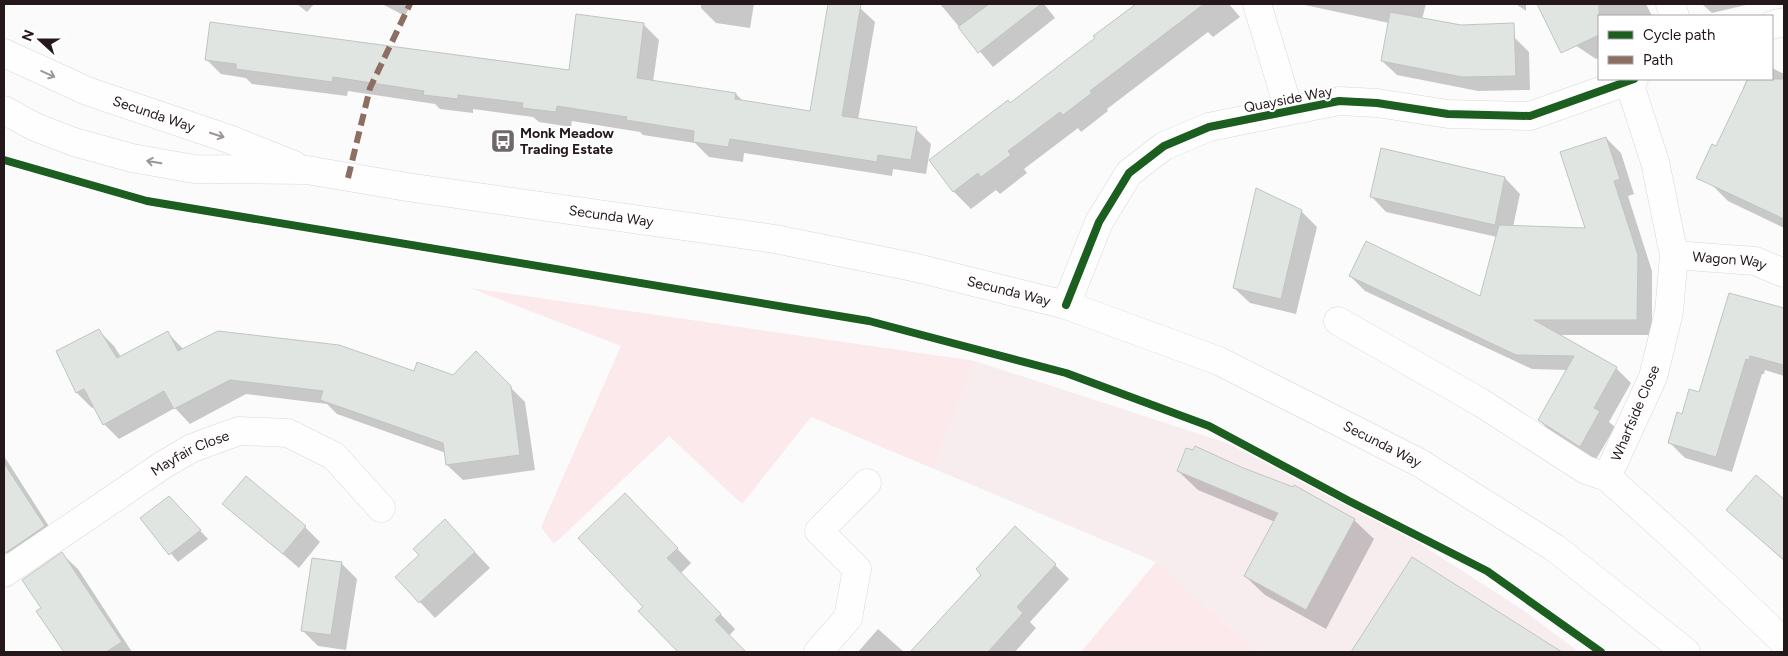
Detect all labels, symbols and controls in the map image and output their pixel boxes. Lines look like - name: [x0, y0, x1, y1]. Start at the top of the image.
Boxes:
- north arrow: [15, 15, 65, 65]
- legend: [1598, 15, 1773, 80]
- text: Cycle path: [1643, 26, 1715, 44]
- text: N: [18, 27, 38, 44]
- text: Path: [1643, 51, 1673, 69]
- one-way arrow: [40, 70, 55, 80]
- street label: Quayside Way: [1243, 82, 1334, 116]
- street label: Secunda Way: [111, 92, 198, 136]
- place label: Monk Meadow Trading Estate: [520, 125, 614, 158]
- bus stop icon: Monk Meadow Trading Estate: [490, 128, 516, 154]
- one-way arrow: [209, 130, 225, 140]
- one-way arrow: [147, 157, 163, 167]
- street label: Secunda Way: [568, 202, 655, 231]
- street label: Wagon Way: [1692, 248, 1770, 274]
- street label: Secunda Way: [965, 273, 1053, 310]
- street label: Wharfside Close: [1608, 362, 1664, 464]
- street label: Secunda Way: [1340, 417, 1425, 472]
- street label: Mayfair Close: [148, 427, 232, 480]

